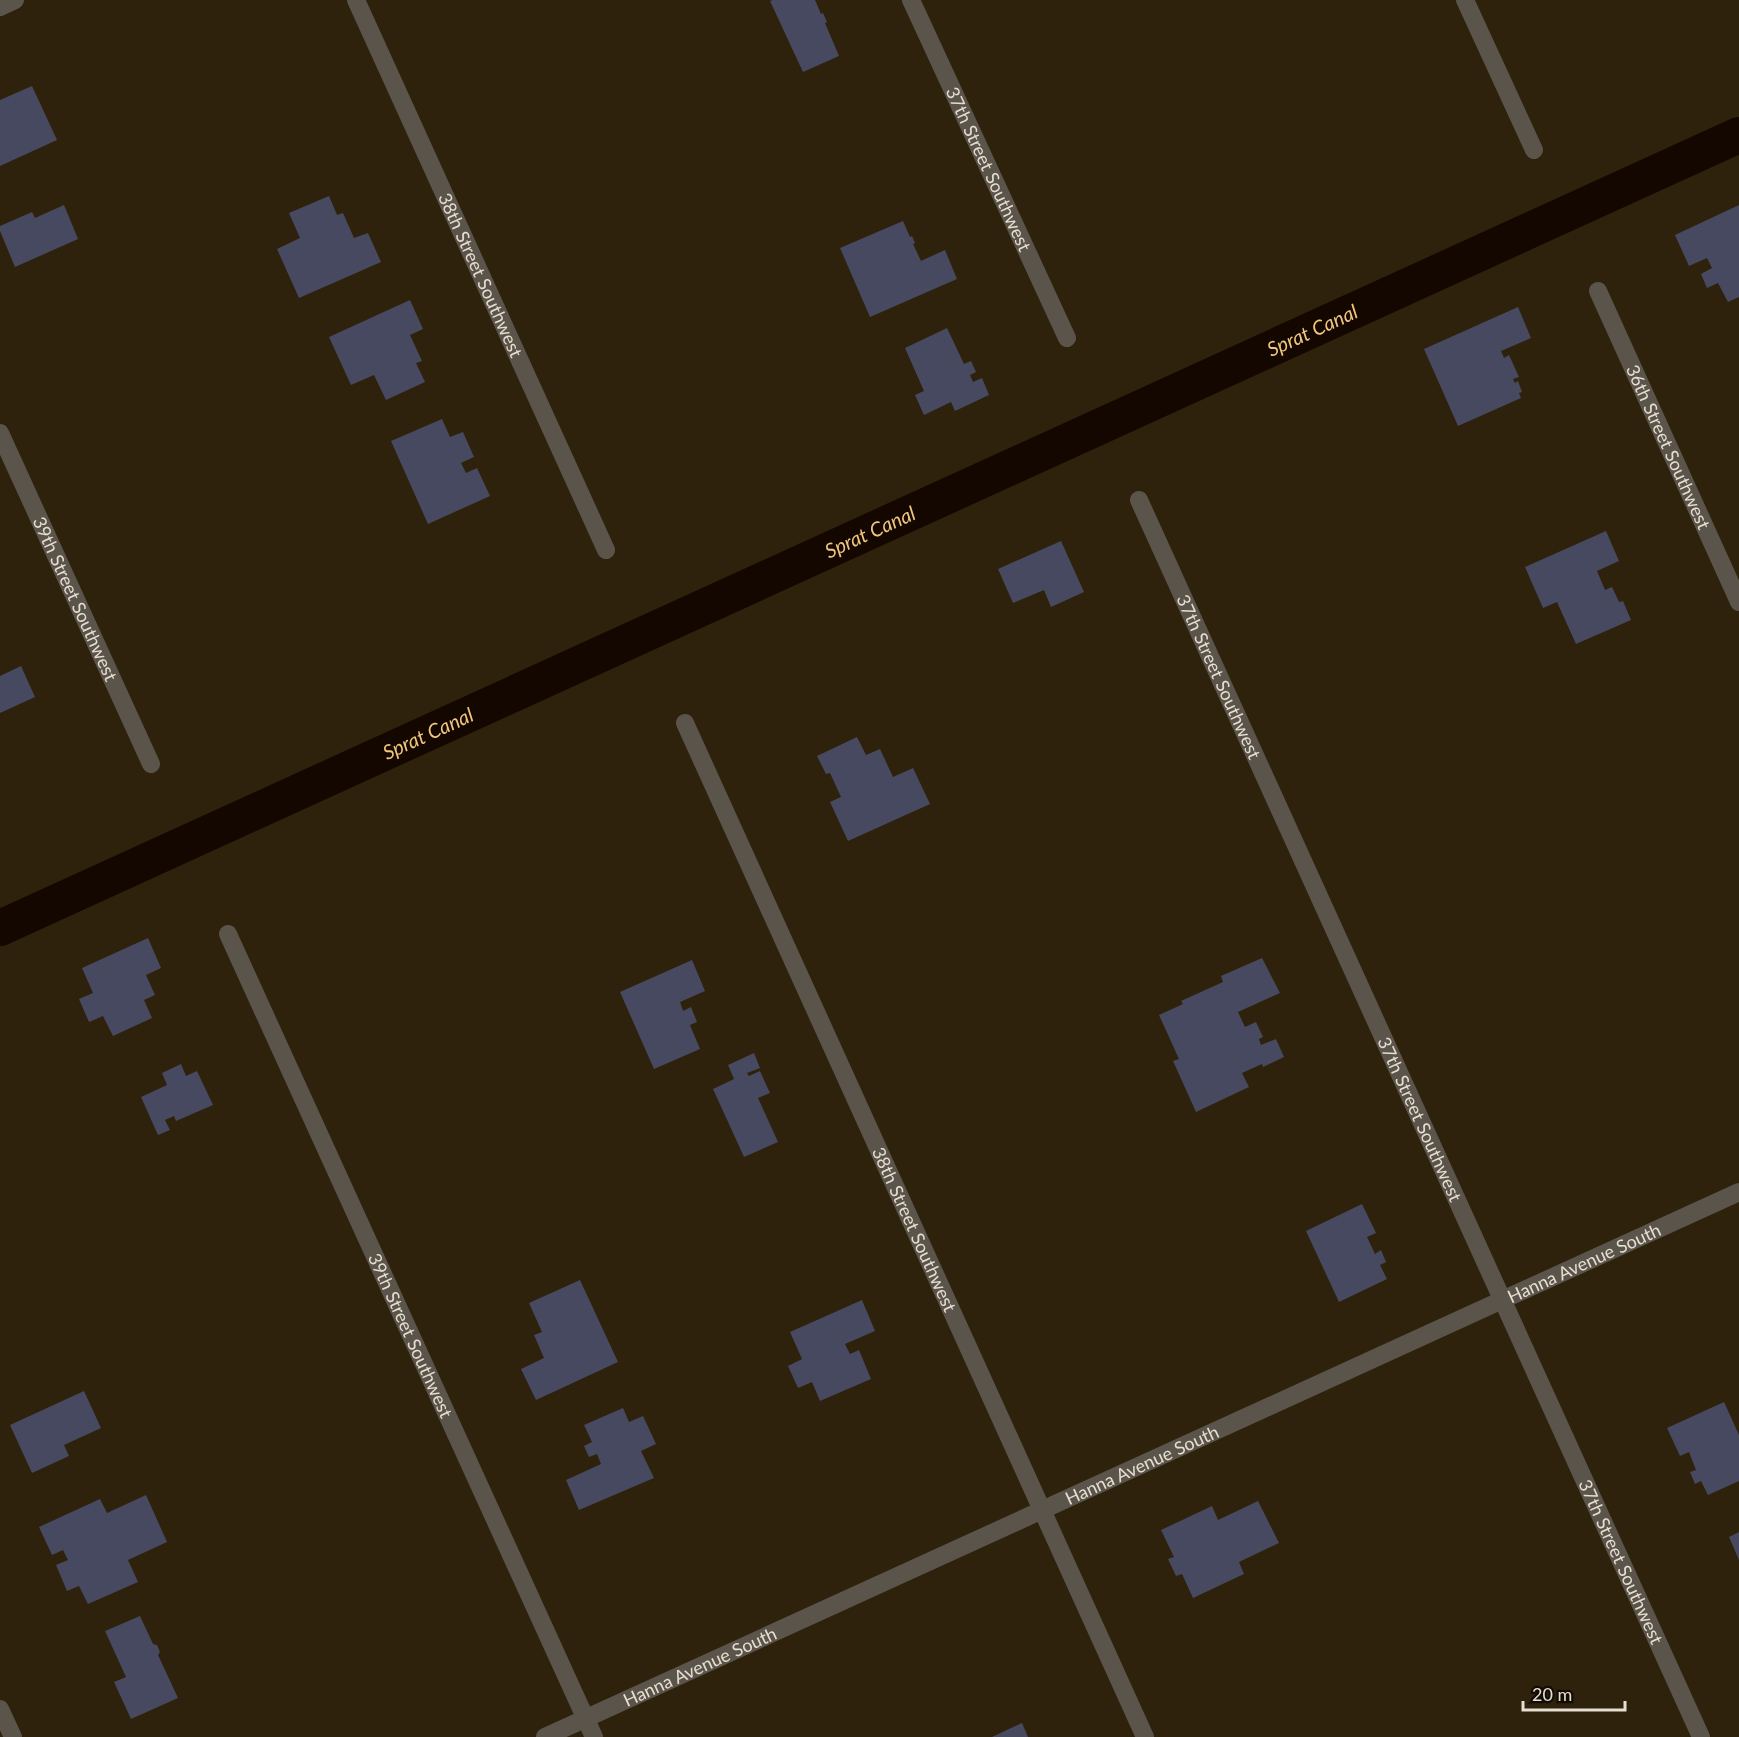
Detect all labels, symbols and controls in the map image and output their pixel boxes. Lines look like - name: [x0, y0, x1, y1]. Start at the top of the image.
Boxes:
- street label: 37th Street Southwest: [942, 83, 1037, 255]
- street label: 38th Street Southwest: [434, 189, 528, 361]
- water label: Sprat Canal: [1263, 298, 1361, 361]
- street label: 36th Street Southwest: [1622, 361, 1716, 533]
- water label: Sprat Canal: [821, 500, 919, 562]
- street label: 39th Street Southwest: [29, 513, 123, 685]
- street label: 37th Street Southwest: [1172, 591, 1266, 763]
- water label: Sprat Canal: [379, 702, 477, 764]
- street label: 37th Street Southwest: [1373, 1033, 1467, 1205]
- street label: 38th Street Southwest: [868, 1144, 962, 1316]
- street label: Hanna Avenue South: [1504, 1218, 1664, 1307]
- street label: 39th Street Southwest: [364, 1250, 458, 1421]
- street label: Hanna Avenue South: [1062, 1420, 1222, 1509]
- street label: 37th Street Southwest: [1574, 1476, 1668, 1648]
- street label: Hanna Avenue South: [619, 1622, 780, 1711]
- scale bar: [1523, 1674, 1625, 1712]
- text: 20 m: [1532, 1683, 1572, 1705]

